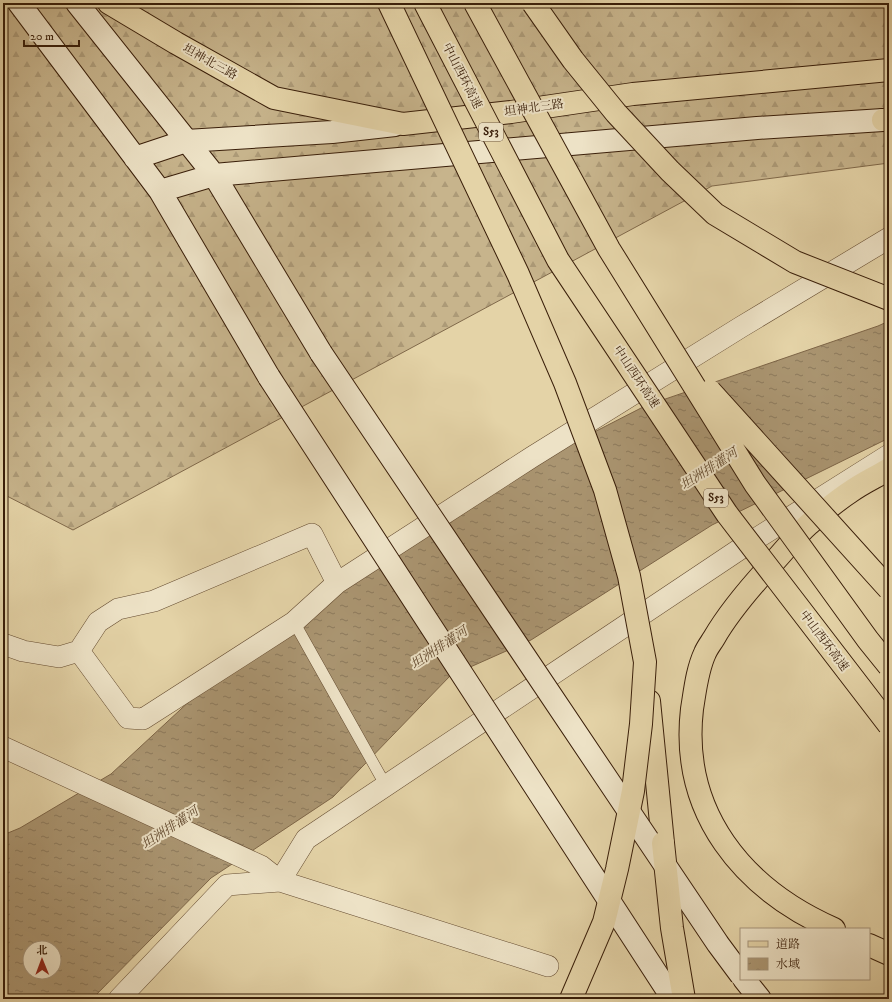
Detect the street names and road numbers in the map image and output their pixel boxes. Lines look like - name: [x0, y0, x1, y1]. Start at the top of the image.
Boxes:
- street label: 坦神北三路: [180, 41, 240, 83]
- street label: 中山西环高速: [439, 41, 485, 111]
- street label: 坦神北三路: [503, 96, 565, 120]
- road number: S53: [479, 123, 503, 141]
- street label: 中山西环高速: [610, 343, 662, 411]
- road number: S53: [704, 489, 728, 507]
- street label: 中山西环高速: [796, 608, 852, 674]

